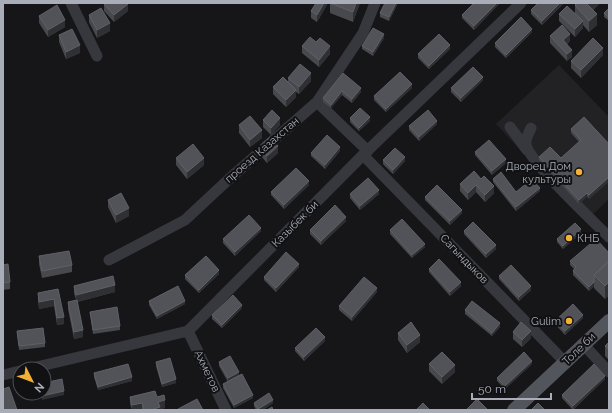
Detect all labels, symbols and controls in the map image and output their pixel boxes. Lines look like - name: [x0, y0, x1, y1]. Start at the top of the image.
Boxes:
- street label: проезд Казахстан: [222, 114, 302, 186]
- place label: Дворец Дом культуры: [505, 160, 571, 186]
- marker: Дворец Дом культуры: [574, 167, 584, 177]
- street label: Казыбек би: [269, 198, 321, 250]
- street label: Сагындыков: [437, 232, 491, 286]
- place label: КНБ: [577, 232, 599, 245]
- marker: КНБ: [564, 233, 574, 243]
- place label: Gulim: [531, 315, 561, 328]
- marker: Gulim: [564, 316, 574, 326]
- street label: Толе би: [560, 330, 598, 368]
- street label: Ахметов: [191, 348, 223, 394]
- north arrow: [12, 361, 52, 401]
- scale bar: [472, 375, 551, 401]
- text: N: [31, 380, 47, 395]
- text: 50 m: [478, 382, 506, 396]

